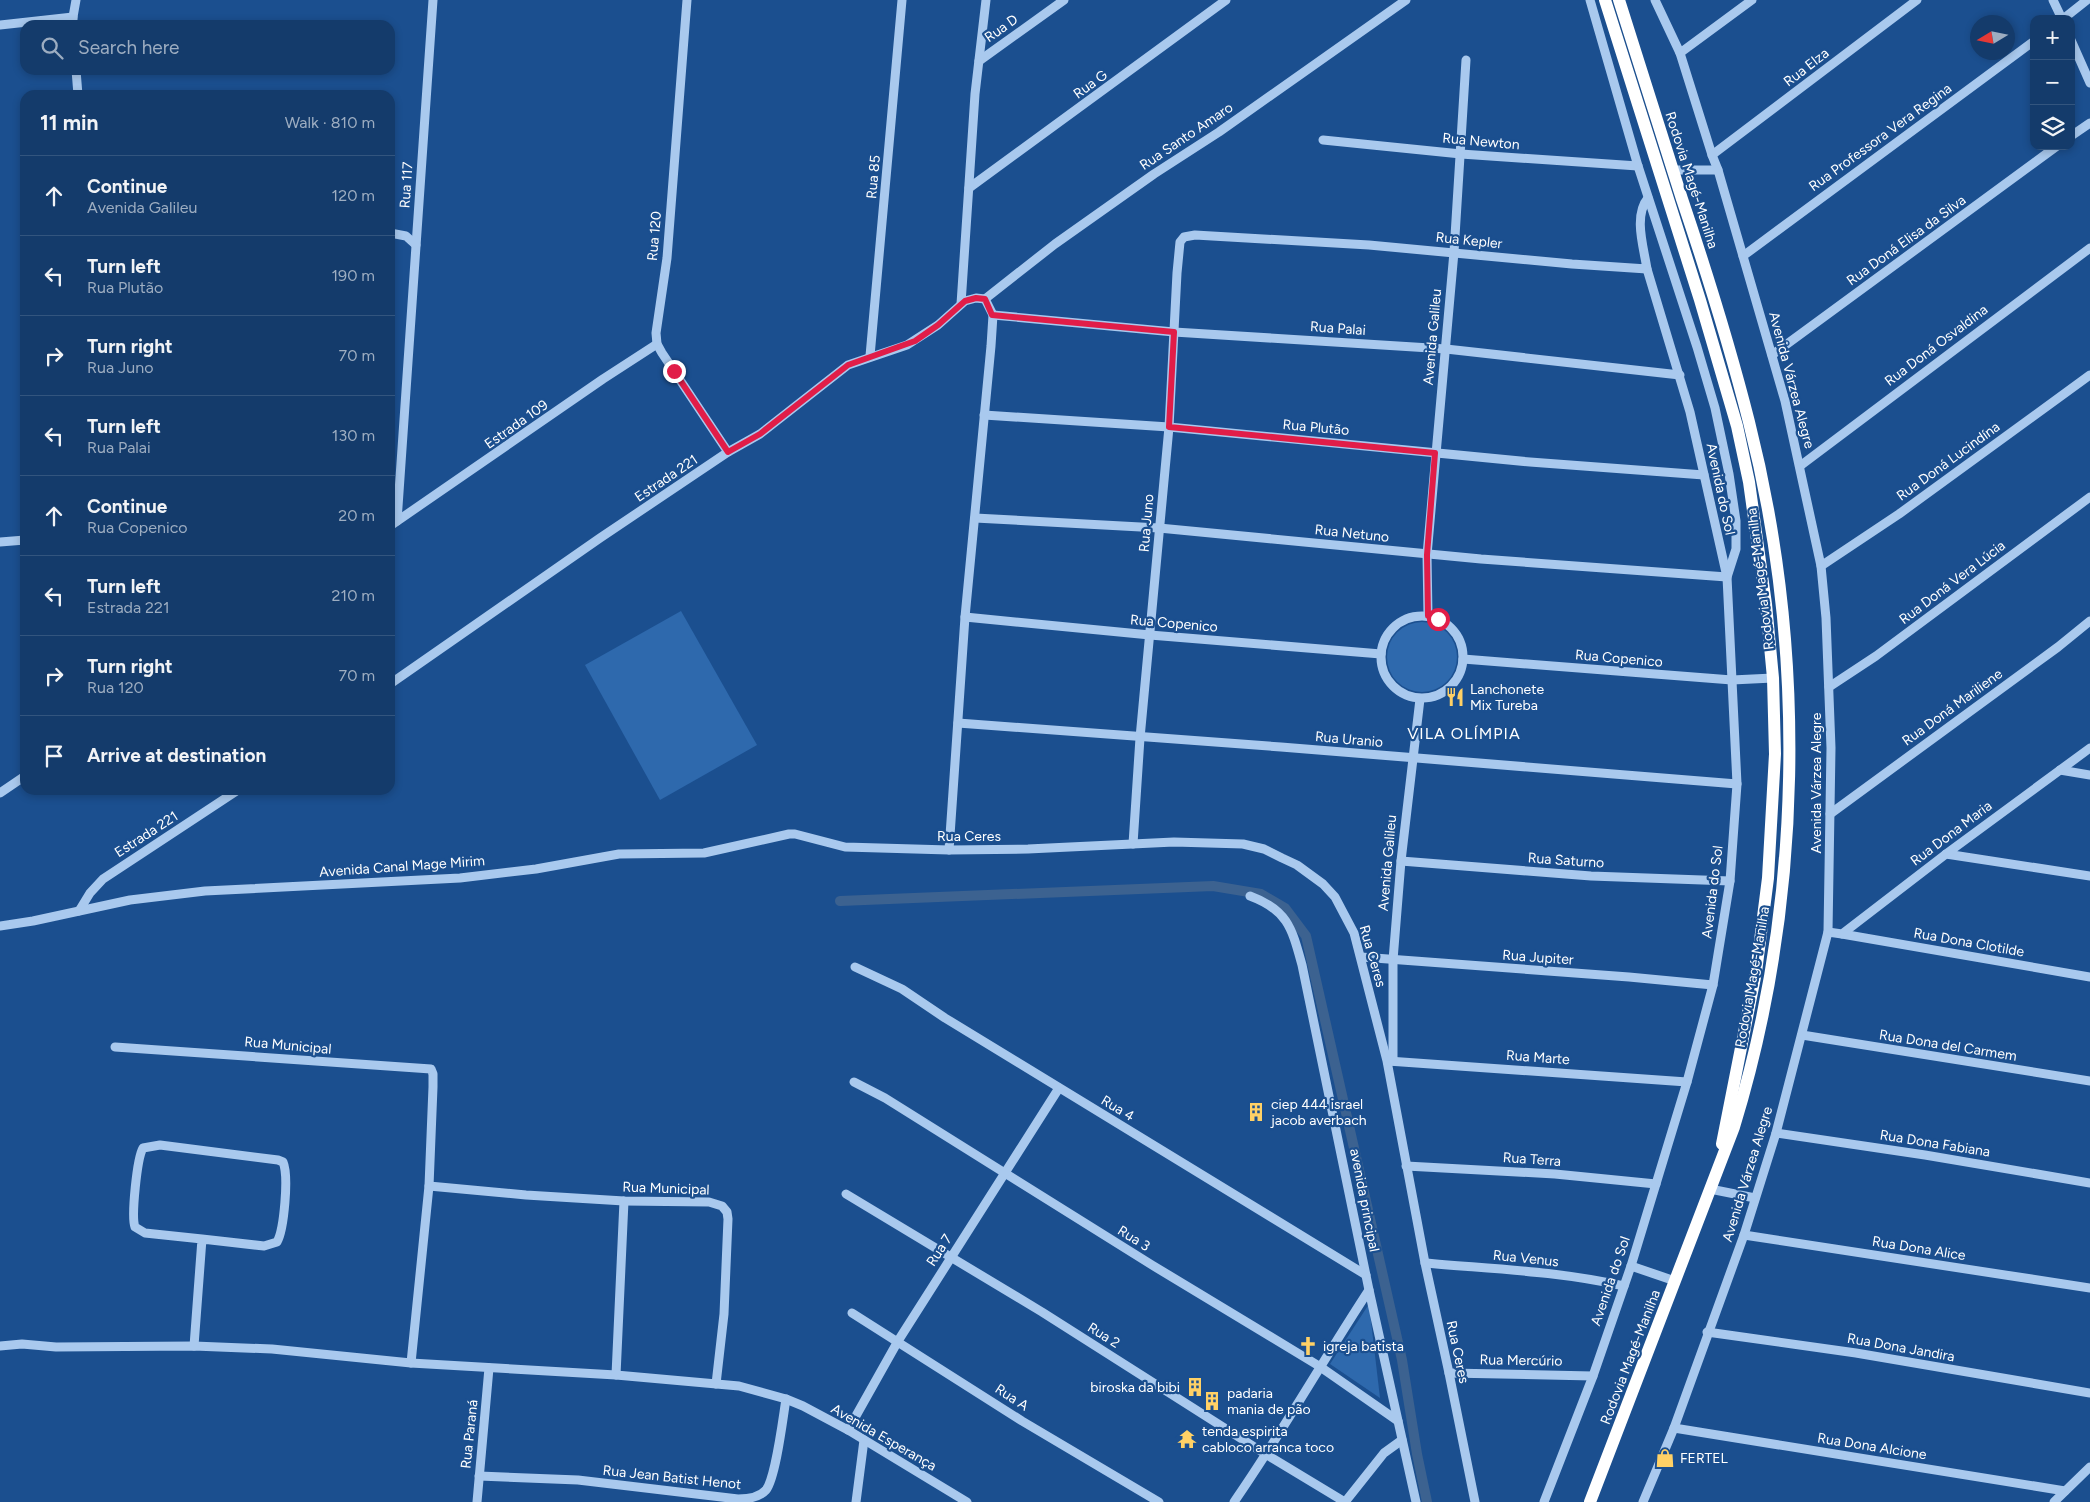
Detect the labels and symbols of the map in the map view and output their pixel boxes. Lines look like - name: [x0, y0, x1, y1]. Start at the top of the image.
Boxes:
- street label: Rua D: [981, 11, 1021, 46]
- north arrow: [1970, 15, 2015, 60]
- street label: Rua Elza: [1780, 45, 1832, 90]
- street label: Rua G: [1070, 66, 1111, 102]
- street label: Rua Professora Vera Regina: [1806, 80, 1955, 195]
- street label: Rua Santo Amaro: [1136, 99, 1236, 174]
- street label: Rodovia Magé-Manilha: [1661, 110, 1722, 251]
- street label: Rua Newton: [1442, 130, 1521, 153]
- street label: Rua 85: [863, 154, 884, 200]
- street label: Rua 117: [396, 161, 417, 209]
- street label: Rua Doná Elisa da Silva: [1843, 191, 1969, 289]
- street label: Rua 120: [644, 210, 665, 262]
- street label: Rua Kepler: [1435, 229, 1503, 252]
- street label: Avenida Galileu: [1420, 288, 1445, 386]
- street label: Rua Doná Osvaldina: [1881, 301, 1991, 390]
- street label: Avenida Várzea Alegre: [1765, 310, 1818, 451]
- street label: Rua Palai: [1310, 318, 1366, 339]
- route end: [663, 360, 686, 383]
- street label: Estrada 109: [481, 396, 551, 452]
- street label: Rua Plutão: [1282, 416, 1350, 439]
- street label: Rua Doná Lucindína: [1893, 418, 2003, 505]
- street label: Avenida do Sol: [1702, 442, 1739, 537]
- street label: Estrada 221: [632, 451, 701, 506]
- street label: Rua Juno: [1135, 493, 1157, 553]
- street label: Rodovia Magé-Manilha: [1743, 507, 1778, 651]
- street label: Rua Netuno: [1314, 521, 1390, 546]
- street label: Rua Doná Vera Lúcia: [1896, 537, 2009, 628]
- route start: [1427, 608, 1450, 631]
- street label: Rua Copenico: [1129, 611, 1219, 636]
- street label: Rua Copenico: [1574, 646, 1664, 671]
- street label: Rua Doná Mariliene: [1899, 665, 2006, 749]
- place label: Lanchonete Mix Tureba: [1470, 681, 1544, 714]
- restaurant icon: Lanchonete Mix Tureba: [1444, 686, 1466, 708]
- street label: Avenida Várzea Alegre: [1808, 712, 1825, 853]
- district label: VILA OLÍMPIA: [1407, 724, 1521, 743]
- street label: Rua Uranio: [1314, 728, 1384, 751]
- street label: Rua Dona Maria: [1907, 797, 1995, 870]
- street label: Estrada 221: [111, 808, 181, 861]
- street label: Avenida Galileu: [1375, 814, 1400, 912]
- street label: Rua Ceres: [937, 828, 1001, 845]
- street label: Avenida do Sol: [1698, 845, 1727, 940]
- street label: Rua Saturno: [1527, 849, 1605, 872]
- street label: Avenida Canal Mage Mirim: [319, 852, 485, 881]
- street label: Rodovia Magé-Manilha: [1732, 905, 1773, 1049]
- street label: Rua Ceres: [1356, 923, 1389, 989]
- street label: Rua Dona Clotilde: [1912, 924, 2026, 961]
- street label: Rua Jupiter: [1502, 947, 1574, 968]
- street label: Rua Dona del Carmem: [1878, 1026, 2018, 1065]
- street label: Rua Municipal: [244, 1033, 332, 1058]
- street label: Rua Marte: [1506, 1047, 1571, 1068]
- street label: Rua 4: [1098, 1092, 1138, 1125]
- place label: ciep 444 israel jacob averbach: [1270, 1096, 1367, 1129]
- building icon: ciep 444 israel jacob averbach: [1245, 1101, 1267, 1123]
- street label: Avenida Várzea Alegre: [1719, 1104, 1776, 1244]
- street label: Rua Dona Fabiana: [1879, 1126, 1991, 1161]
- street label: avenida principal: [1346, 1147, 1383, 1253]
- street label: Rua Terra: [1502, 1149, 1562, 1170]
- street label: Rua Municipal: [622, 1178, 710, 1199]
- street label: Rua 3: [1114, 1222, 1153, 1255]
- street label: Rua 7: [923, 1231, 956, 1269]
- street label: Rua Dona Alice: [1871, 1233, 1967, 1264]
- street label: Avenida do Sol: [1587, 1234, 1634, 1328]
- street label: Rua Venus: [1492, 1247, 1560, 1270]
- street label: Rodovia Magé-Manilha: [1597, 1287, 1664, 1427]
- street label: Rua 2: [1084, 1319, 1123, 1352]
- street label: Rua Ceres: [1443, 1319, 1472, 1385]
- street label: Rua Dona Jandira: [1846, 1330, 1956, 1365]
- church icon: igreja batista: [1297, 1335, 1319, 1357]
- place label: igreja batista: [1323, 1338, 1404, 1355]
- street label: Rua Mercúrio: [1479, 1351, 1563, 1370]
- building icon: biroska da bibi: [1184, 1376, 1206, 1398]
- place label: biroska da bibi: [1090, 1379, 1180, 1396]
- street label: Rua A: [992, 1380, 1032, 1415]
- place label: padaria mania de pão: [1227, 1385, 1311, 1418]
- building icon: padaria mania de pão: [1201, 1390, 1223, 1412]
- street label: Rua Paraná: [457, 1399, 482, 1469]
- street label: Avenida Esperança: [828, 1400, 940, 1475]
- place label: tenda espirita cabloco arranca toco: [1202, 1423, 1334, 1456]
- temple icon: tenda espirita cabloco arranca toco: [1176, 1428, 1198, 1450]
- street label: Rua Dona Alcione: [1816, 1429, 1928, 1464]
- shop icon: FERTEL: [1654, 1447, 1676, 1469]
- place label: FERTEL: [1680, 1450, 1729, 1467]
- street label: Rua Jean Batist Henot: [602, 1462, 742, 1493]

